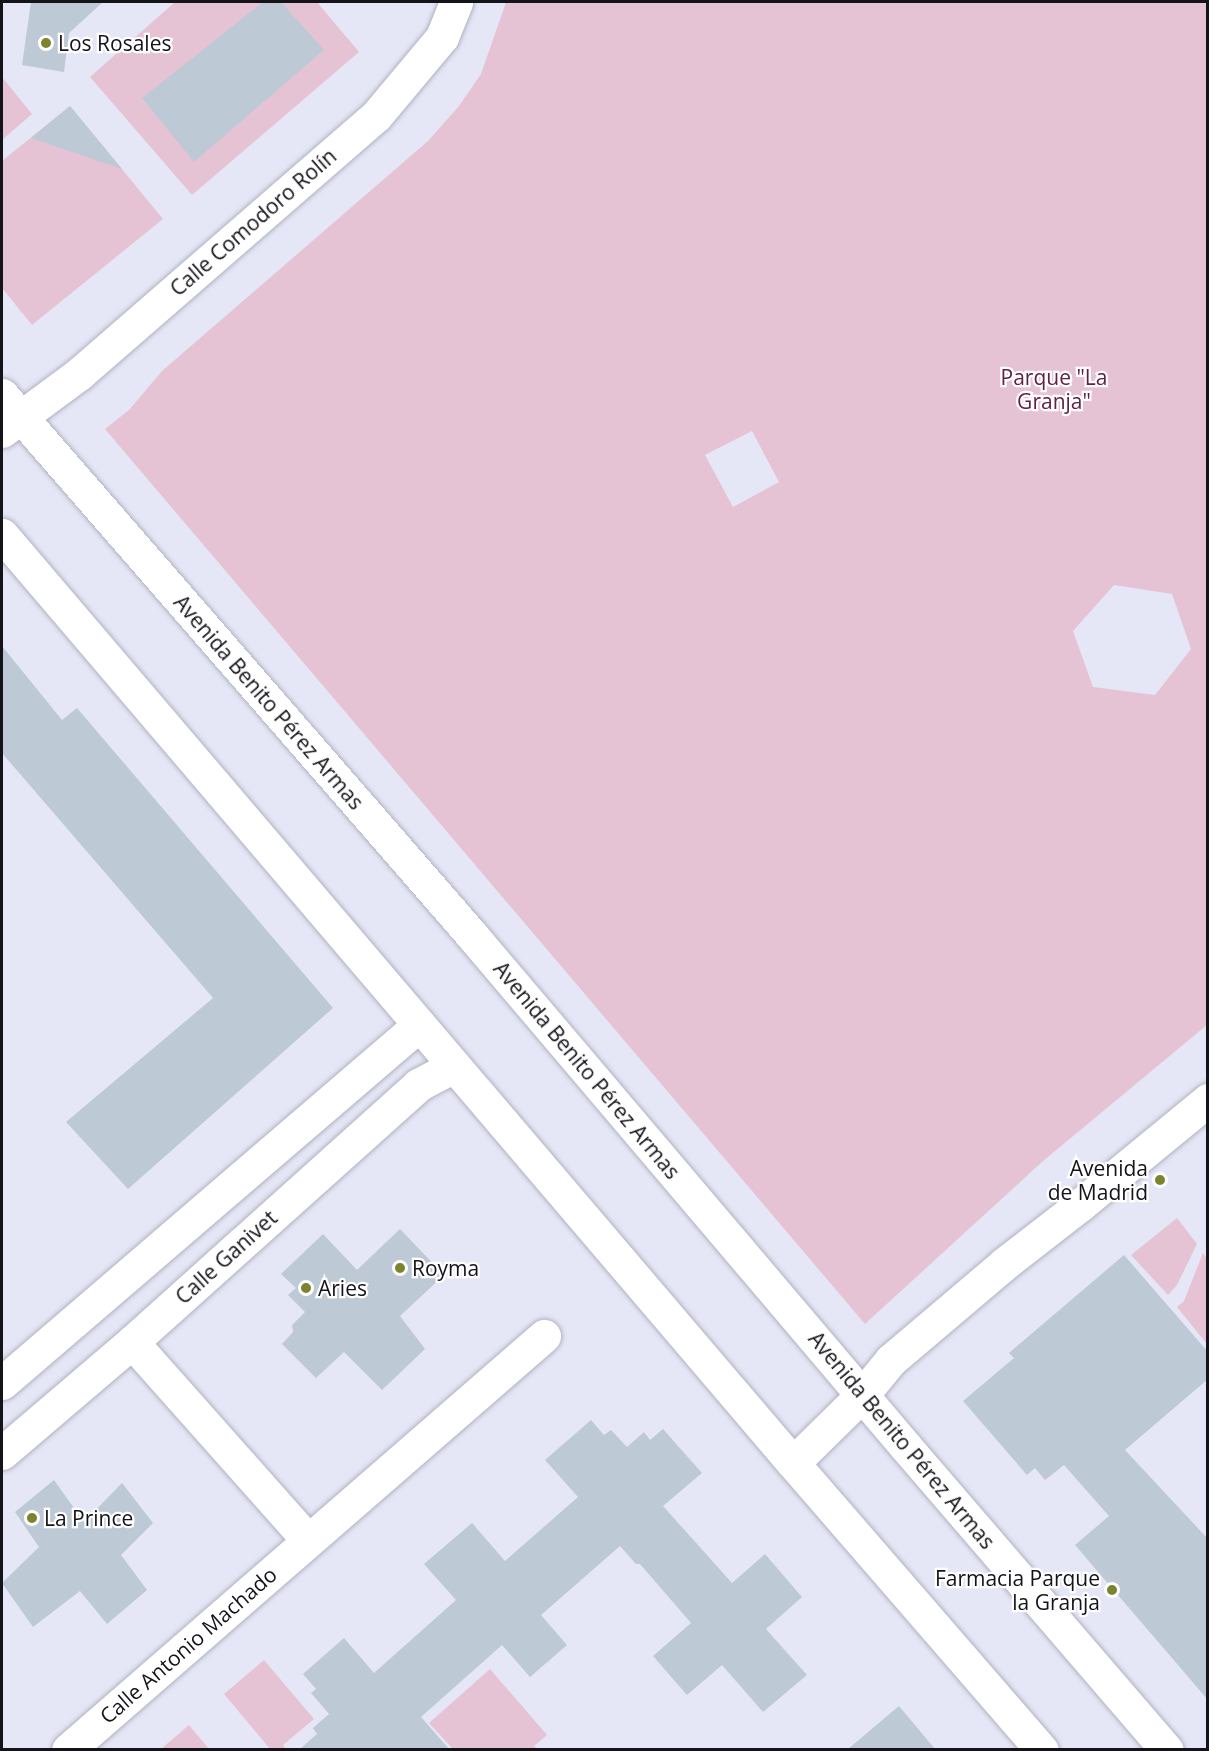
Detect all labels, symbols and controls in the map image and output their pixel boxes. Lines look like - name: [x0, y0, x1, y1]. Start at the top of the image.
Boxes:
- place label: Los Rosales: [58, 30, 171, 56]
- marker: Los Rosales: [39, 36, 53, 50]
- street label: Calle Comodoro Rolín: [165, 143, 341, 301]
- park label: Parque "La Granja": [1001, 364, 1107, 414]
- street label: Avenida Benito Pérez Armas: [169, 590, 369, 814]
- street label: Avenida Benito Pérez Armas: [489, 956, 685, 1184]
- place label: Avenida de Madrid: [1048, 1155, 1148, 1205]
- marker: Avenida de Madrid: [1153, 1173, 1167, 1187]
- street label: Calle Ganivet: [170, 1205, 282, 1309]
- place label: Royma: [412, 1255, 479, 1281]
- marker: Royma: [393, 1261, 407, 1275]
- place label: Aries: [318, 1275, 367, 1301]
- marker: Aries: [299, 1281, 313, 1295]
- street label: Avenida Benito Pérez Armas: [804, 1326, 1000, 1554]
- place label: La Prince: [44, 1505, 133, 1531]
- marker: La Prince: [25, 1511, 39, 1525]
- street label: Calle Antonio Machado: [94, 1561, 282, 1729]
- place label: Farmacia Parque la Granja: [935, 1565, 1100, 1615]
- marker: Farmacia Parque la Granja: [1105, 1583, 1119, 1597]

